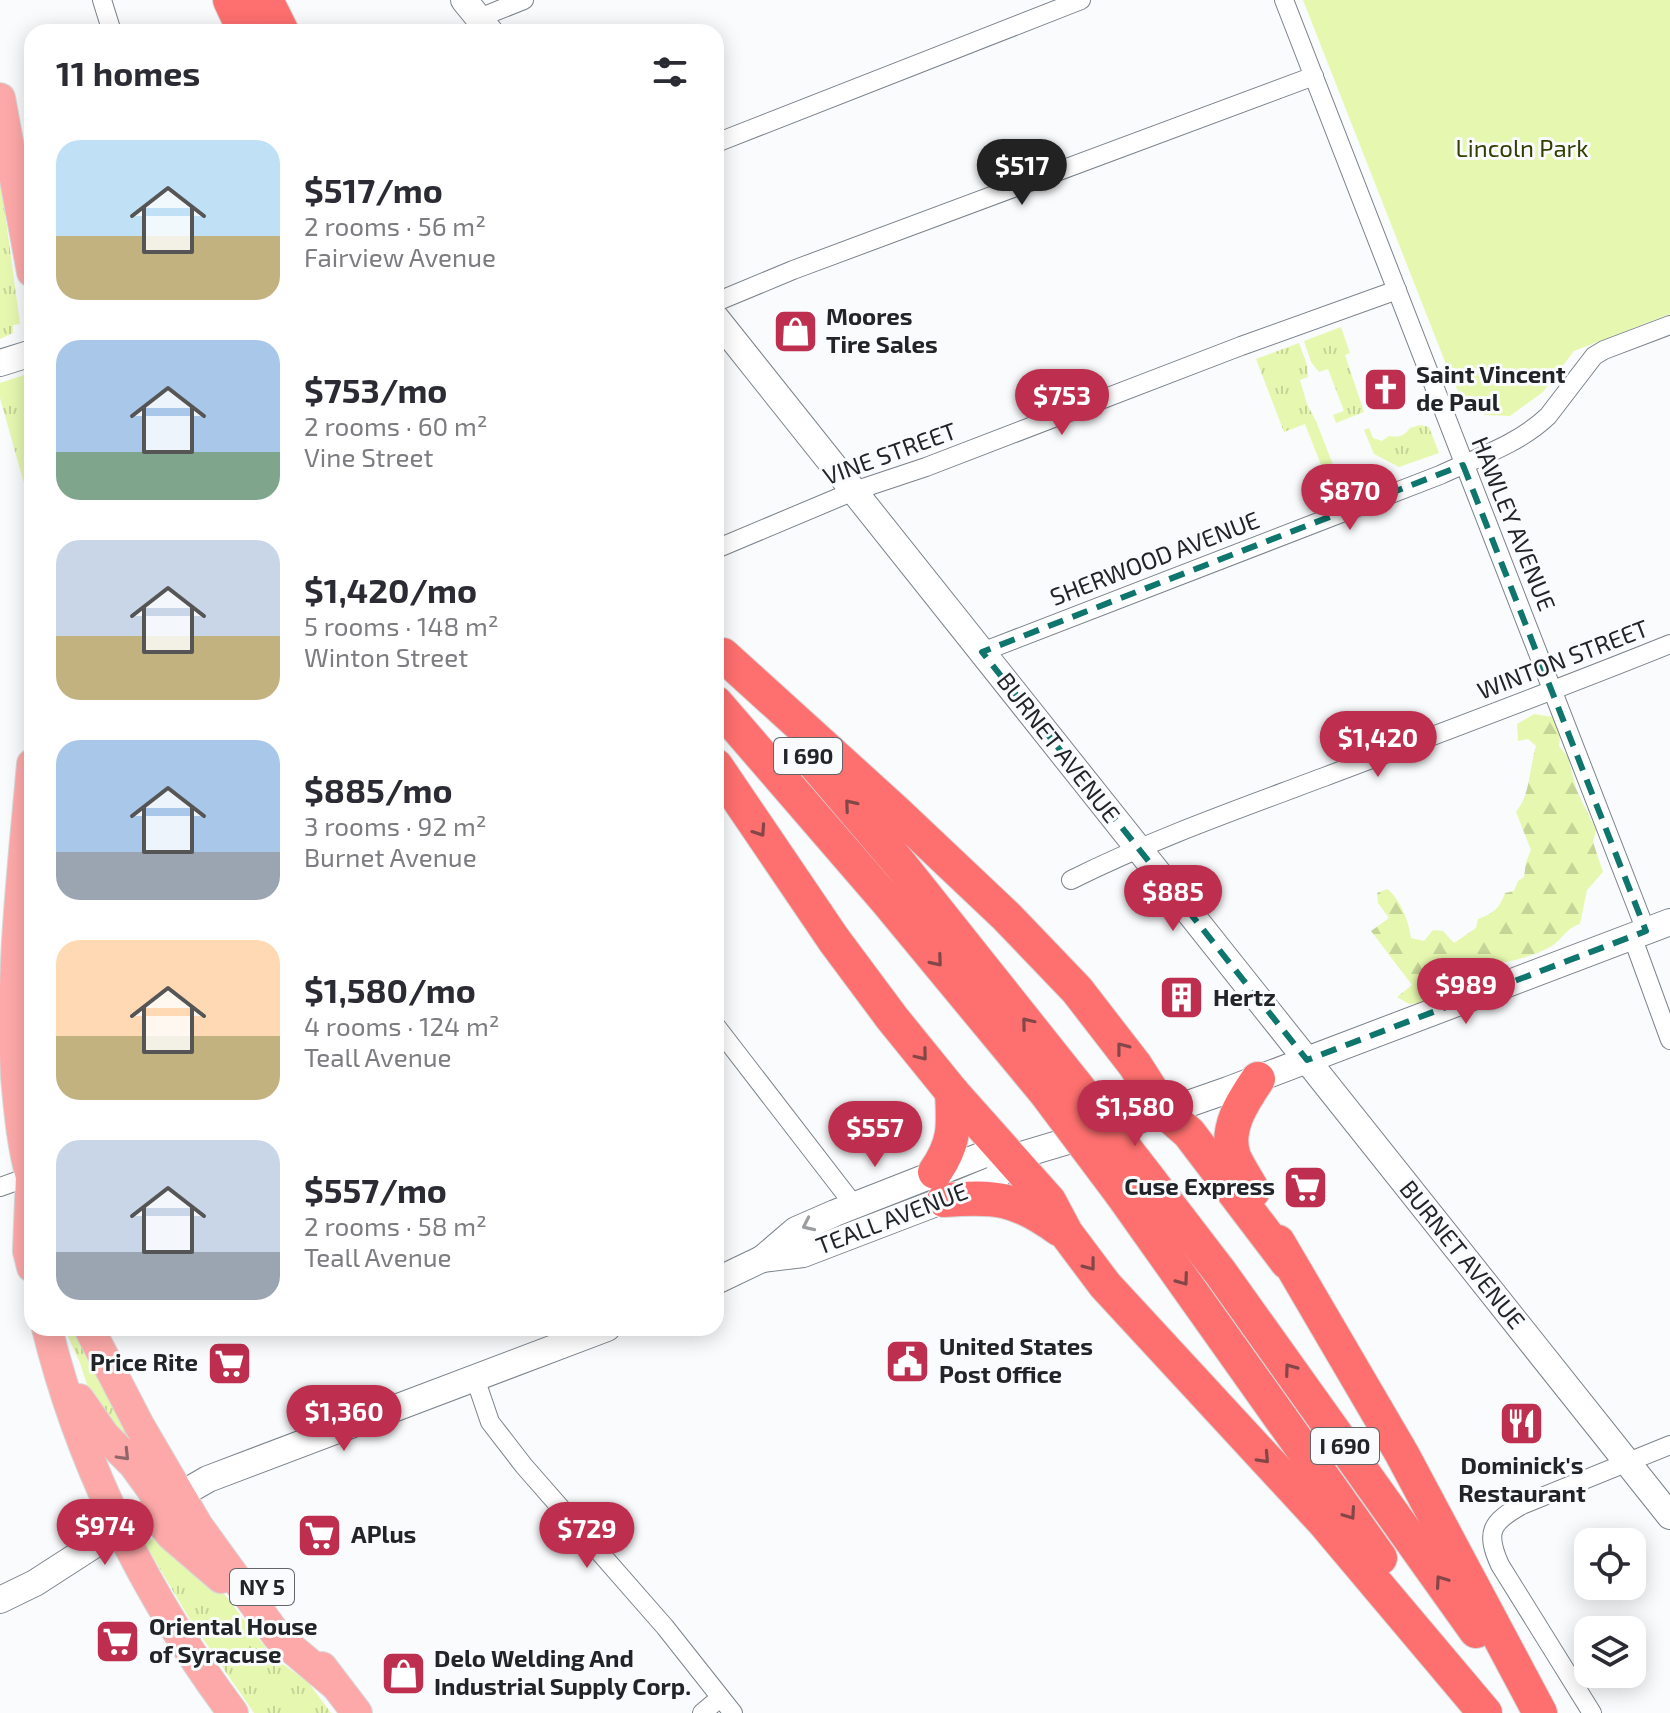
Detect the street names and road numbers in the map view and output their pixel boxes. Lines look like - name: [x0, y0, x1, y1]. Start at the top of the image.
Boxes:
- street label: VINE STREET: [819, 415, 960, 490]
- street label: HAWLEY AVENUE: [1466, 432, 1563, 615]
- street label: SHERWOOD AVENUE: [1046, 504, 1263, 611]
- street label: WINTON STREET: [1473, 613, 1652, 705]
- street label: BURNET AVENUE: [991, 666, 1127, 828]
- road number: I 690: [774, 738, 842, 774]
- street label: BURNET AVENUE: [1394, 1174, 1532, 1334]
- street label: TEALL AVENUE: [812, 1175, 971, 1260]
- road number: I 690: [1311, 1428, 1379, 1464]
- road number: NY 5: [230, 1569, 294, 1605]

